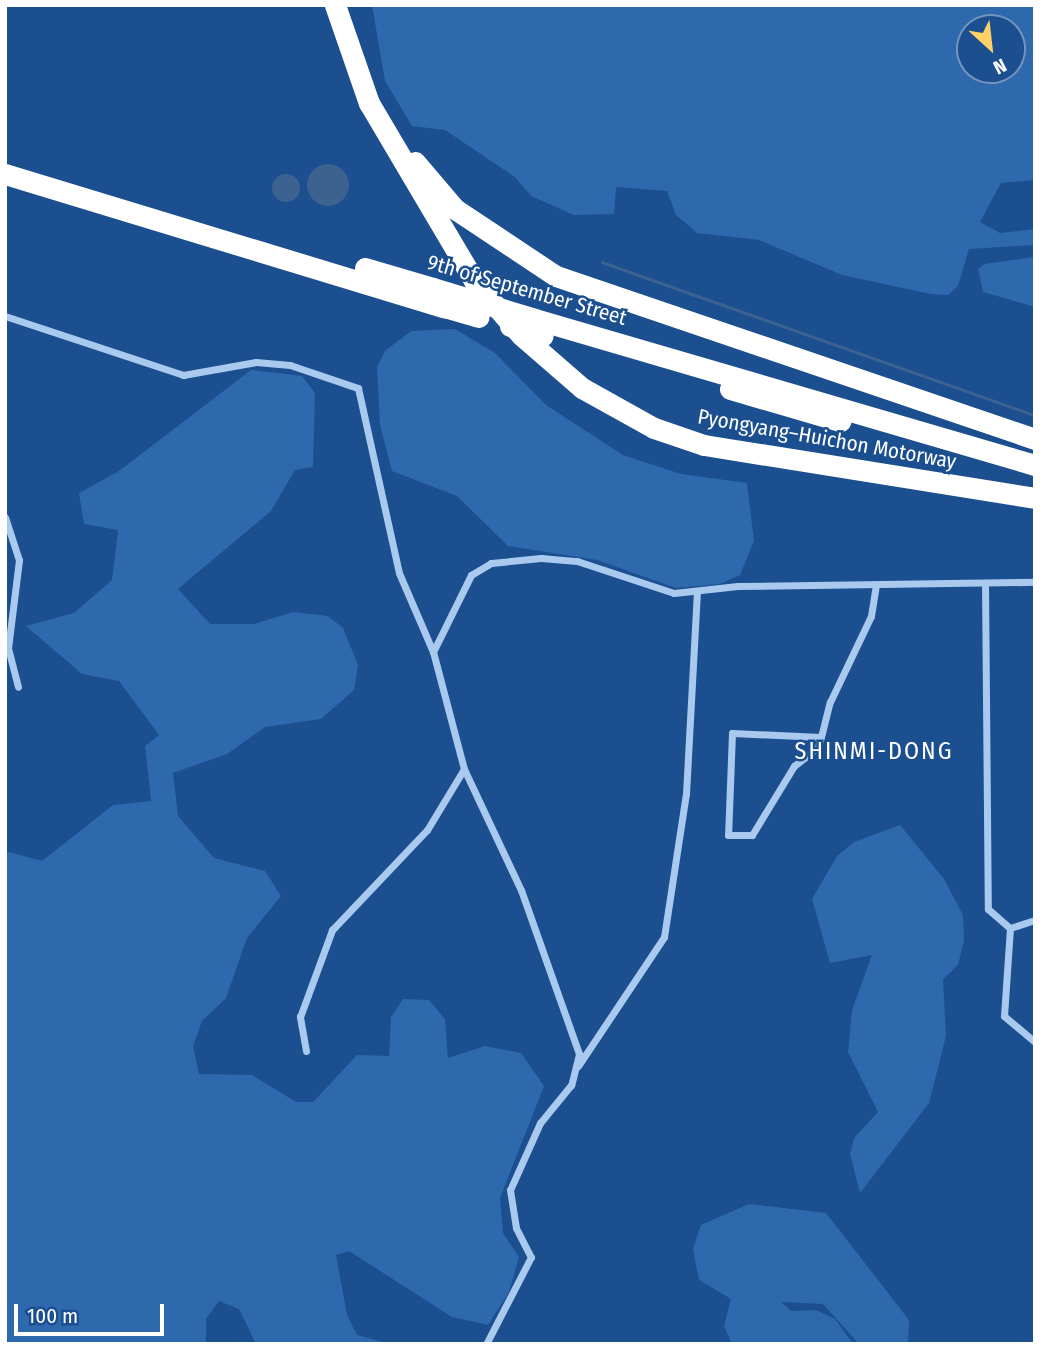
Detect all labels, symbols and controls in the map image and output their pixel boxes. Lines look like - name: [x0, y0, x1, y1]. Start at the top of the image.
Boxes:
- north arrow: [956, 14, 1026, 84]
- text: N: [990, 54, 1010, 79]
- street label: 9th of September Street: [425, 250, 629, 330]
- street label: Pyongyang–Huichon Motorway: [696, 404, 958, 474]
- district label: SHINMI-DONG: [796, 738, 952, 766]
- scale bar: [18, 1290, 168, 1334]
- text: 100 m: [27, 1303, 78, 1329]

